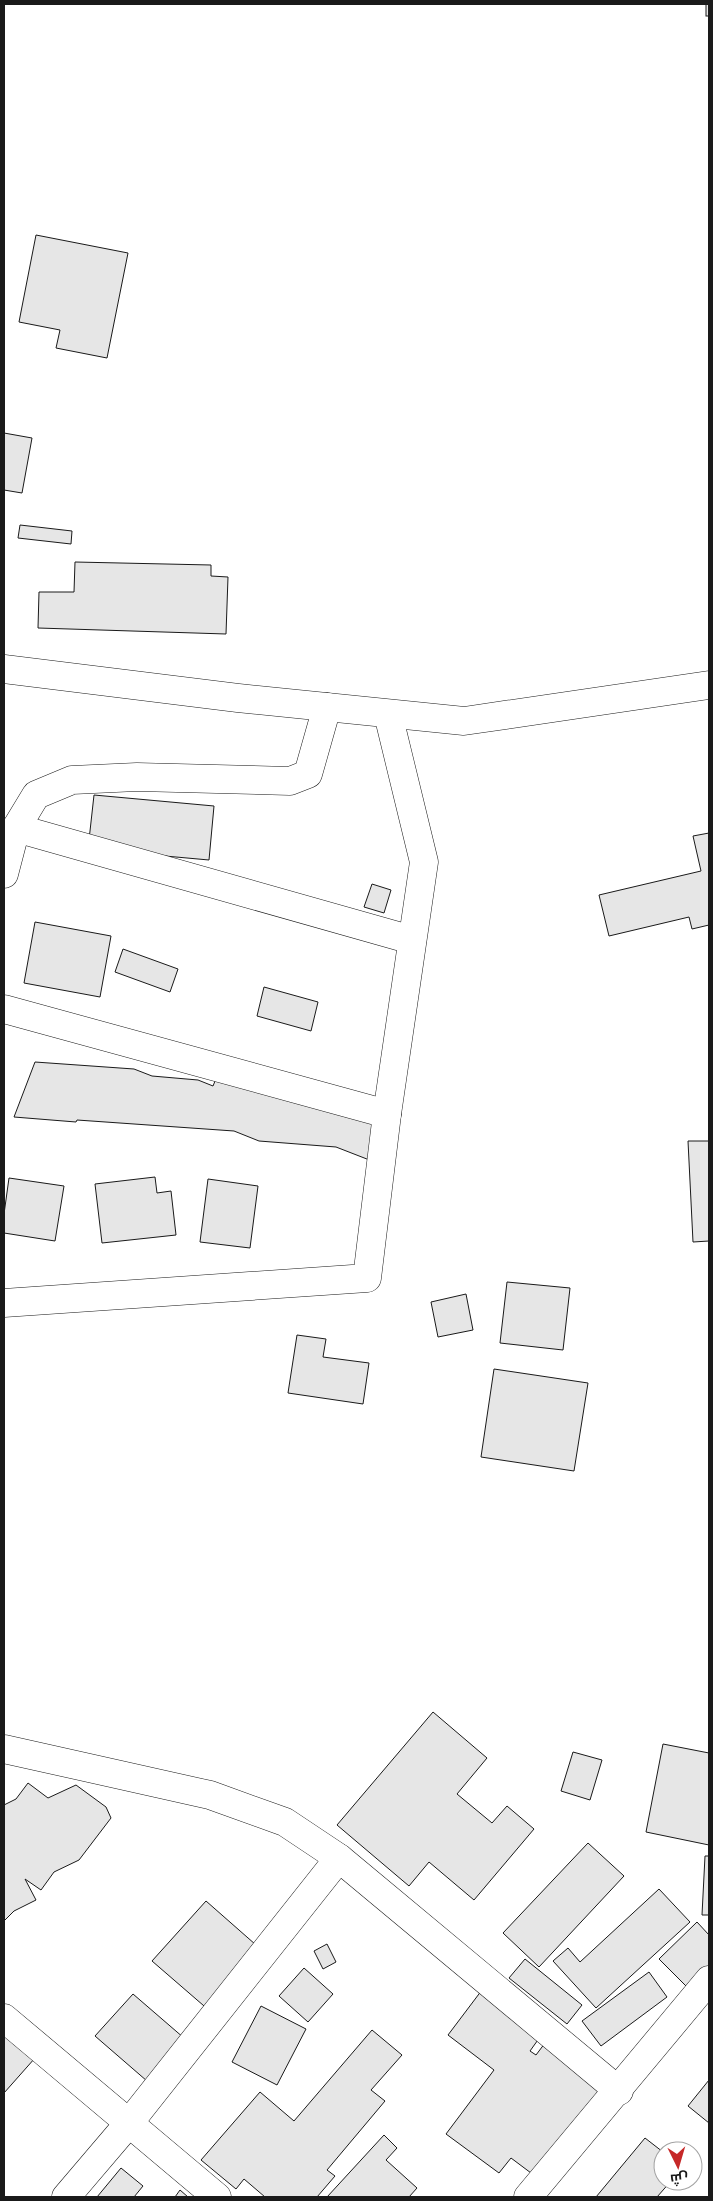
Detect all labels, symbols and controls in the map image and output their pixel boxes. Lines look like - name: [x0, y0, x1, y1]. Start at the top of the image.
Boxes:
- north arrow: [653, 2141, 703, 2191]
- text: ش: [669, 2169, 689, 2189]

